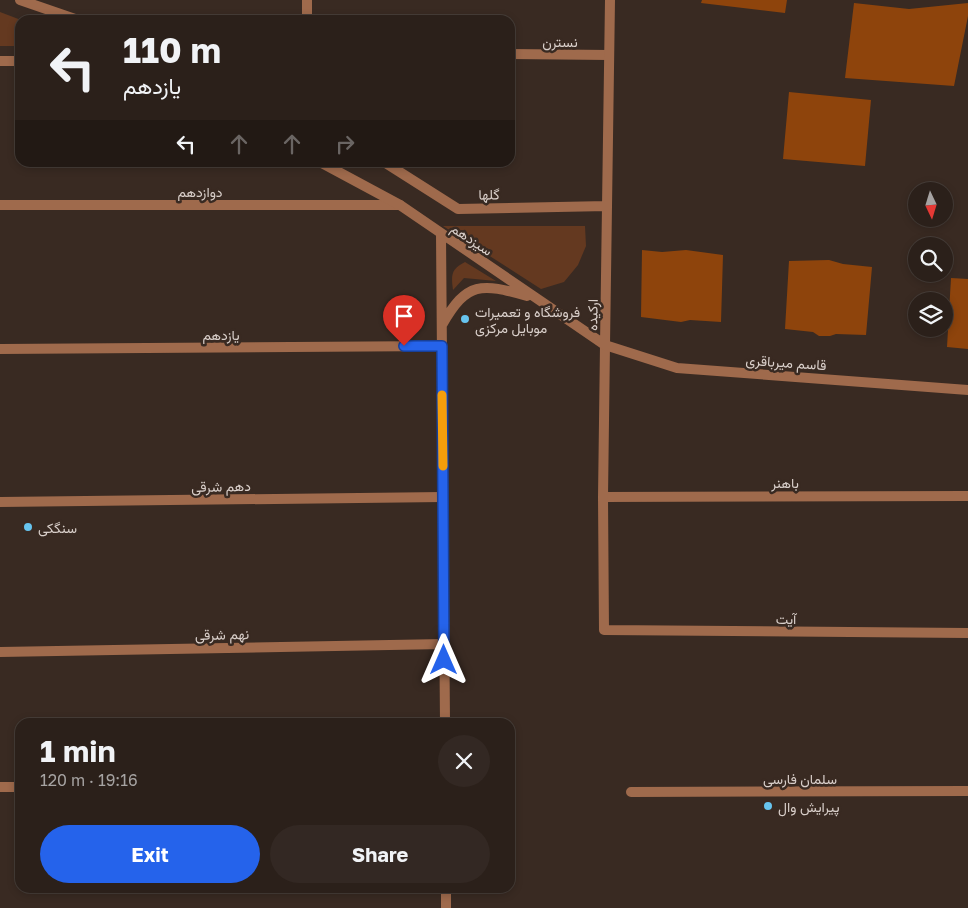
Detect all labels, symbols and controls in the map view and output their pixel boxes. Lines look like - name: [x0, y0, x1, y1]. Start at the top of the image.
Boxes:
- text: 110 m: [123, 29, 221, 71]
- street label: نسترن: [542, 33, 578, 51]
- icon: left: [40, 35, 105, 100]
- text: یازدهم: [123, 72, 181, 99]
- icon: left: [172, 130, 200, 158]
- icon: ahead: [225, 130, 253, 158]
- icon: ahead: [278, 130, 306, 158]
- icon: right: [331, 130, 359, 158]
- north arrow: [908, 182, 952, 228]
- map controls: [908, 182, 953, 337]
- street label: دوازدهم: [177, 183, 223, 201]
- street label: گلها: [478, 185, 500, 204]
- street label: سیزدهم: [448, 219, 496, 260]
- button: search: [908, 237, 953, 282]
- button: layers: [908, 292, 953, 337]
- pin: [383, 295, 425, 346]
- street label: ارکیده: [583, 299, 602, 331]
- icon: arrive: [390, 302, 418, 330]
- place label: فروشگاه و تعمیرات موبایل مرکزی: [475, 303, 580, 337]
- marker: فروشگاه و تعمیرات موبایل مرکزی: [459, 313, 471, 325]
- street label: یازدهم: [202, 326, 240, 344]
- street label: قاسم میرباقری: [745, 351, 827, 374]
- street label: باهنر: [770, 474, 799, 492]
- street label: دهم شرقی: [191, 477, 251, 496]
- place label: سنگکی: [38, 519, 77, 537]
- marker: سنگکی: [22, 521, 34, 533]
- street label: آیت: [776, 610, 798, 627]
- street label: نهم شرقی: [195, 625, 249, 644]
- position arrow: [417, 633, 469, 685]
- text: 1 min: [40, 733, 116, 769]
- button: close: [438, 735, 490, 787]
- text: 120 m · 19:16: [40, 770, 138, 790]
- street label: سلمان فارسی: [763, 770, 837, 788]
- place label: پیرایش وال: [778, 798, 840, 817]
- marker: پیرایش وال: [762, 800, 774, 812]
- button: Exit: [40, 825, 260, 883]
- button: Share: [270, 825, 490, 883]

